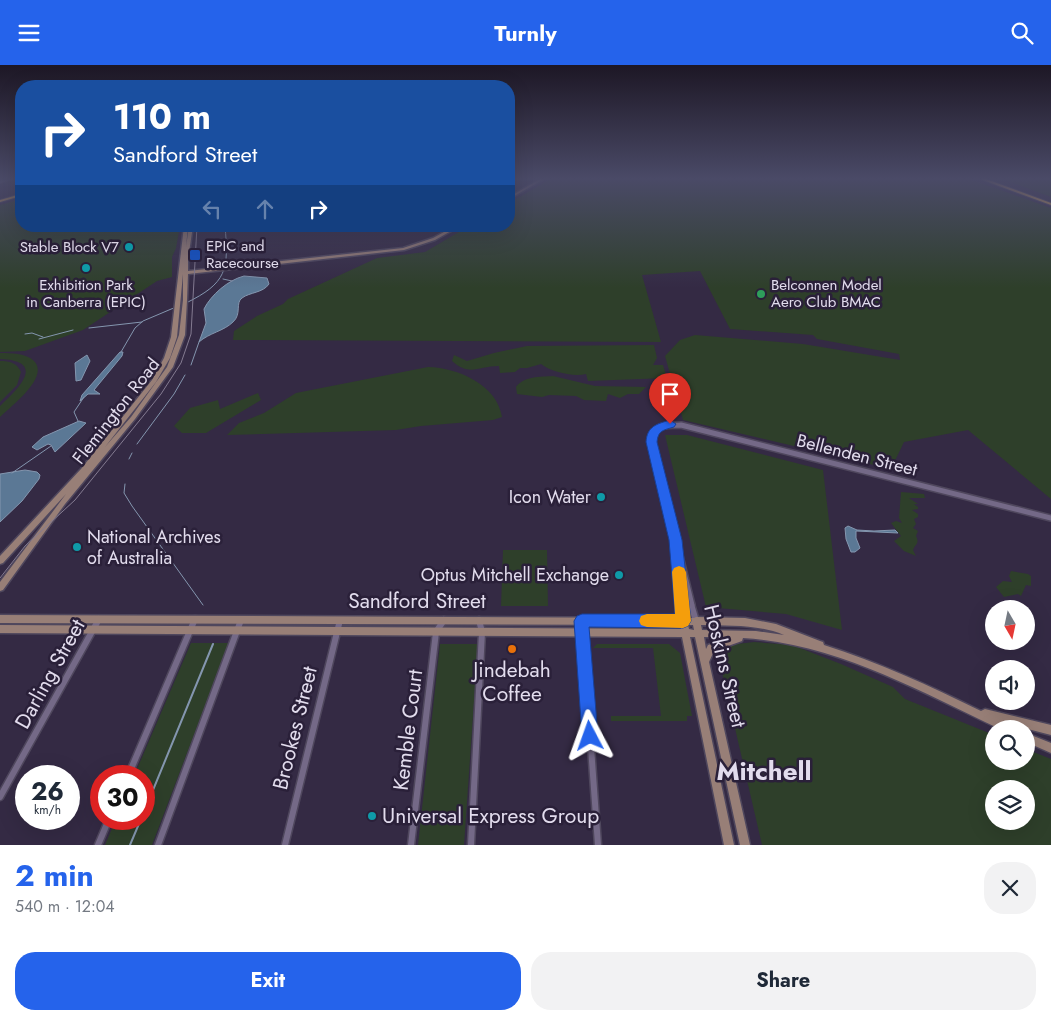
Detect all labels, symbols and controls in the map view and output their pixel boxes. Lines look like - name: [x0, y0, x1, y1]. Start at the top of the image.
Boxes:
- text: Turnly: [494, 17, 557, 49]
- icon: menu: [15, 19, 43, 47]
- icon: search: [1008, 19, 1036, 47]
- text: 110 m: [113, 92, 211, 142]
- icon: right: [30, 100, 95, 165]
- text: Sandford Street: [113, 138, 257, 170]
- icon: left: [198, 195, 226, 223]
- icon: ahead: [251, 195, 279, 223]
- icon: right: [304, 195, 332, 223]
- place label: EPIC and Racecourse: [206, 235, 279, 274]
- place label: Stable Block V7: [20, 236, 119, 258]
- marker: Stable Block V7: [123, 241, 135, 253]
- marker: EPIC and Racecourse: [188, 248, 202, 262]
- marker: Exhibition Park in Canberra (EPIC): [80, 262, 92, 274]
- place label: Exhibition Park in Canberra (EPIC): [26, 274, 146, 313]
- place label: Belconnen Model Aero Club BMAC: [771, 274, 882, 313]
- marker: Belconnen Model Aero Club BMAC: [755, 288, 767, 300]
- street label: Flemington Road: [66, 352, 166, 470]
- pin: [649, 373, 691, 424]
- icon: arrive: [656, 380, 684, 408]
- street label: Bellenden Street: [794, 427, 921, 483]
- place label: Icon Water: [509, 484, 592, 510]
- marker: Icon Water: [595, 491, 607, 503]
- place label: National Archives of Australia: [87, 524, 221, 571]
- marker: National Archives of Australia: [71, 541, 83, 553]
- place label: Optus Mitchell Exchange: [421, 562, 609, 588]
- marker: Optus Mitchell Exchange: [613, 569, 625, 581]
- street label: Sandford Street: [348, 586, 486, 616]
- north arrow: [985, 600, 1035, 650]
- map controls: [985, 600, 1035, 830]
- street label: Hoskins Street: [696, 601, 754, 731]
- street label: Darling Street: [7, 614, 93, 734]
- marker: Jindebah Coffee: [506, 643, 518, 655]
- place label: Jindebah Coffee: [470, 655, 551, 709]
- button: sound: [985, 660, 1035, 710]
- street label: Brookes Street: [265, 663, 325, 793]
- street label: Kemble Court: [386, 668, 430, 792]
- position arrow: [563, 709, 615, 761]
- button: search: [985, 720, 1035, 770]
- district label: Mitchell: [716, 752, 812, 790]
- speed limit sign: 30: [90, 765, 155, 830]
- text: 26: [31, 773, 64, 809]
- button: layers: [985, 780, 1035, 830]
- text: km/h: [34, 801, 61, 819]
- place label: Universal Express Group: [382, 801, 599, 831]
- marker: Universal Express Group: [366, 810, 378, 822]
- text: 2 min: [15, 854, 94, 897]
- button: close: [984, 862, 1036, 914]
- text: 540 m · 12:04: [15, 895, 115, 918]
- button: Exit: [15, 952, 521, 1010]
- button: Share: [531, 952, 1036, 1010]

